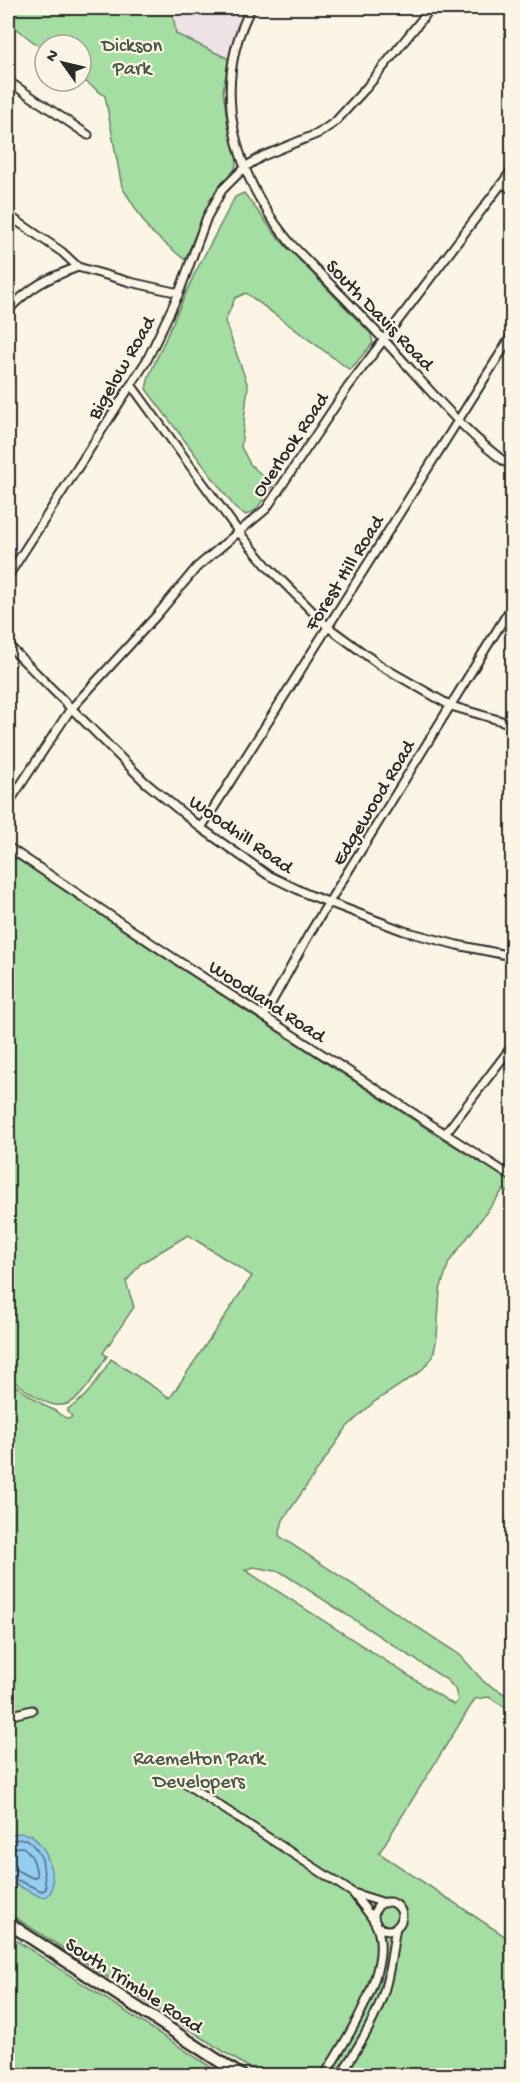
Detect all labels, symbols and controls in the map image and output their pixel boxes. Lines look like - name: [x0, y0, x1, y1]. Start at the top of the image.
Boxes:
- north arrow: [33, 33, 93, 93]
- park label: Dickson Park: [100, 36, 163, 82]
- text: N: [43, 46, 65, 66]
- street label: South Davis Road: [320, 256, 439, 378]
- street label: Bigelow Road: [84, 311, 163, 425]
- street label: Overlook Road: [249, 388, 336, 502]
- street label: Forest Hill Road: [301, 510, 392, 636]
- street label: Edgewood Road: [329, 735, 423, 871]
- street label: Woodhill Road: [184, 792, 298, 882]
- street label: Woodland Road: [203, 957, 331, 1050]
- park label: Raemelton Park Developers: [133, 1749, 267, 1795]
- street label: South Trimble Road: [60, 1934, 208, 2041]

